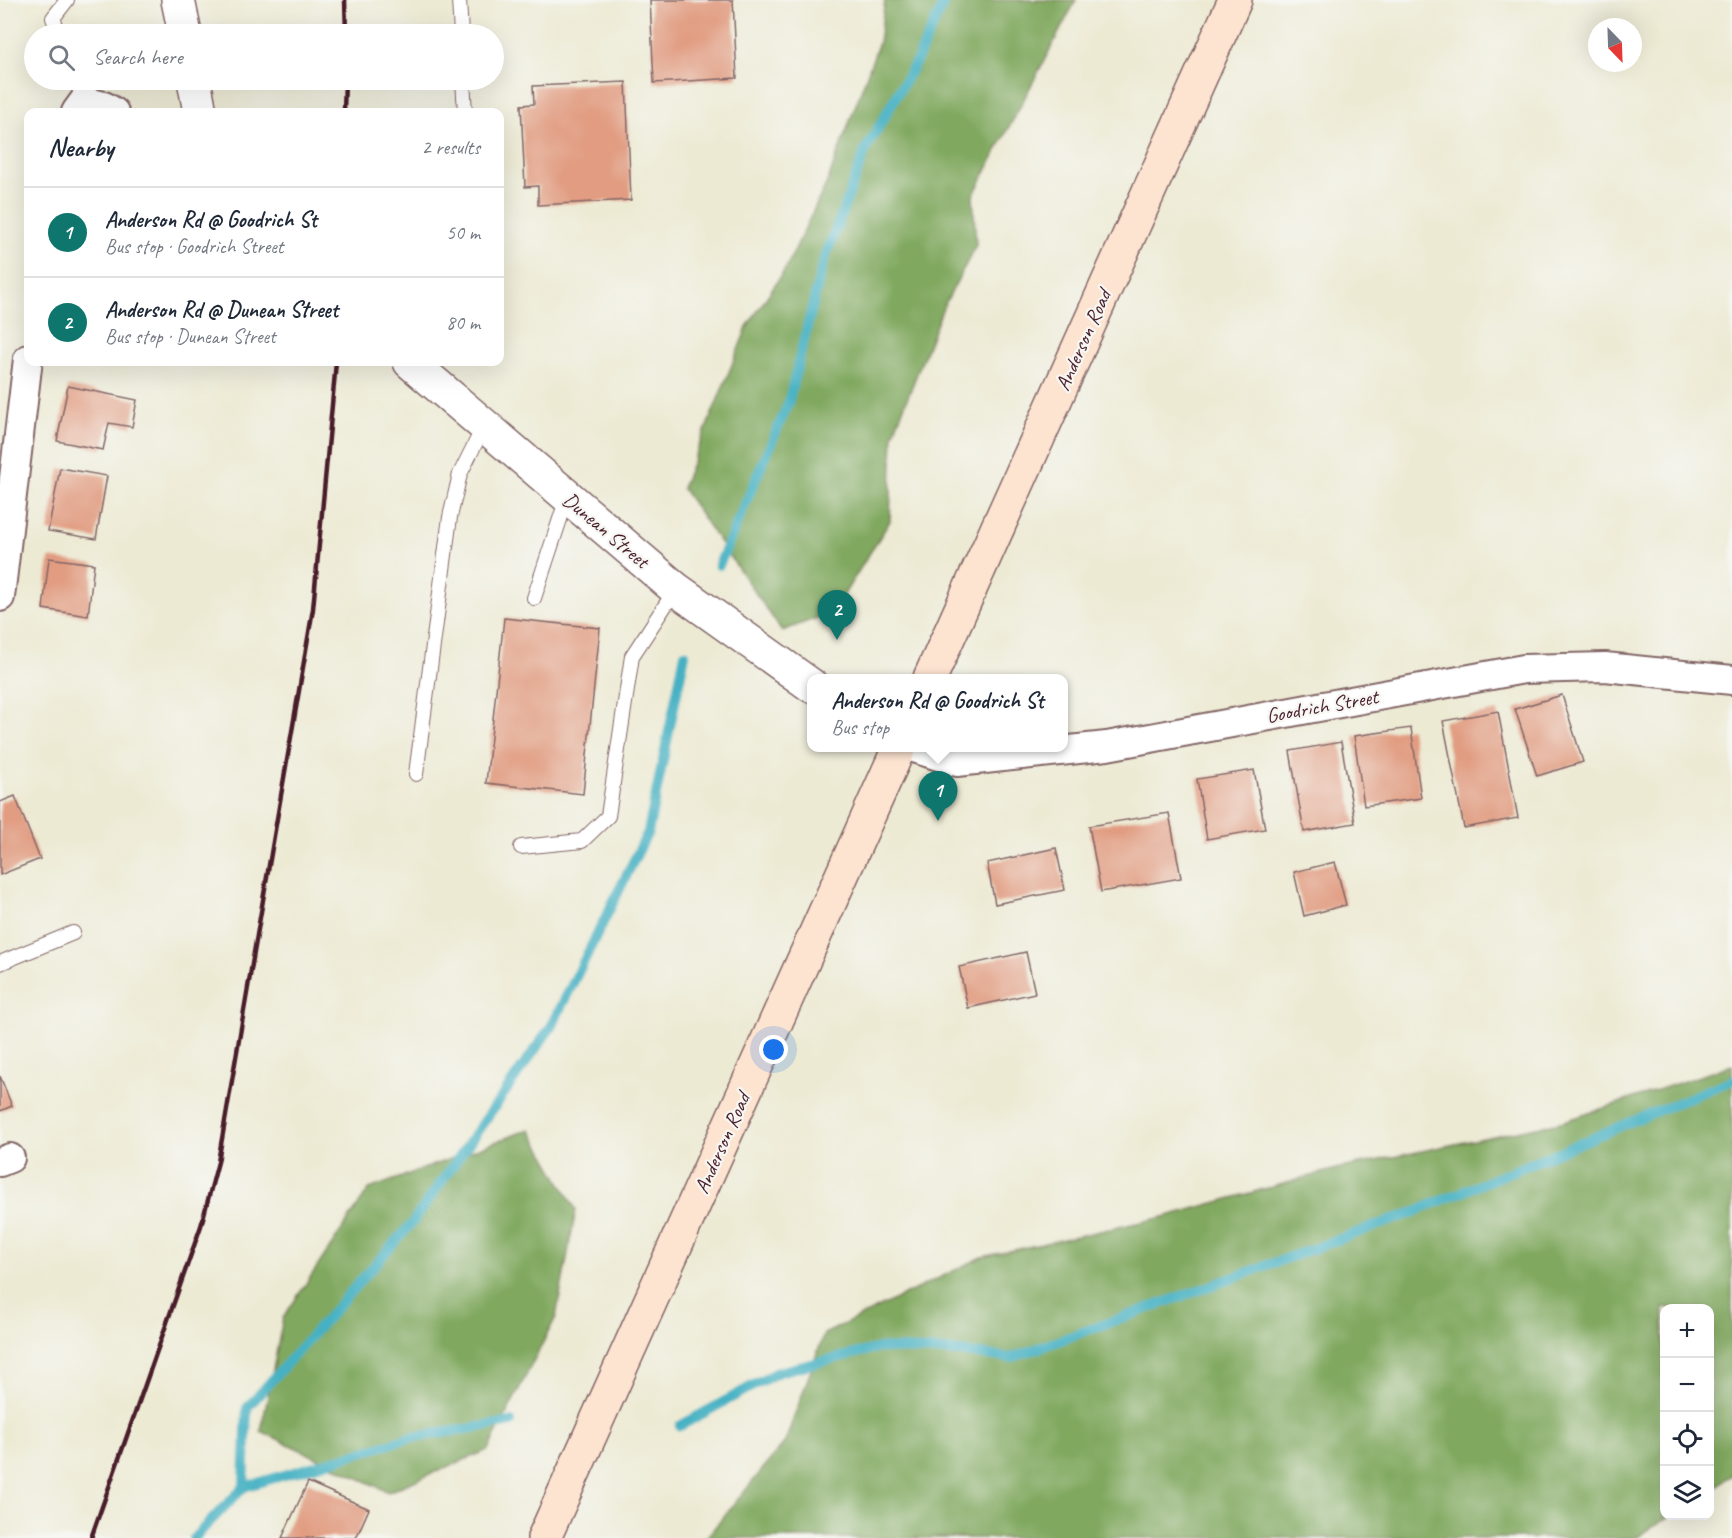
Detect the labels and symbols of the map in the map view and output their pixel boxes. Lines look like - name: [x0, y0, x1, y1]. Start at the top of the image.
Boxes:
- north arrow: [1588, 18, 1642, 72]
- street label: Anderson Road: [1049, 283, 1118, 394]
- street label: Dunean Street: [558, 486, 656, 575]
- pin: 2: [818, 590, 856, 640]
- street label: Goodrich Street: [1264, 683, 1382, 729]
- pin: 1: [918, 772, 958, 821]
- your location: [759, 1035, 788, 1064]
- street label: Anderson Road: [688, 1086, 757, 1197]

